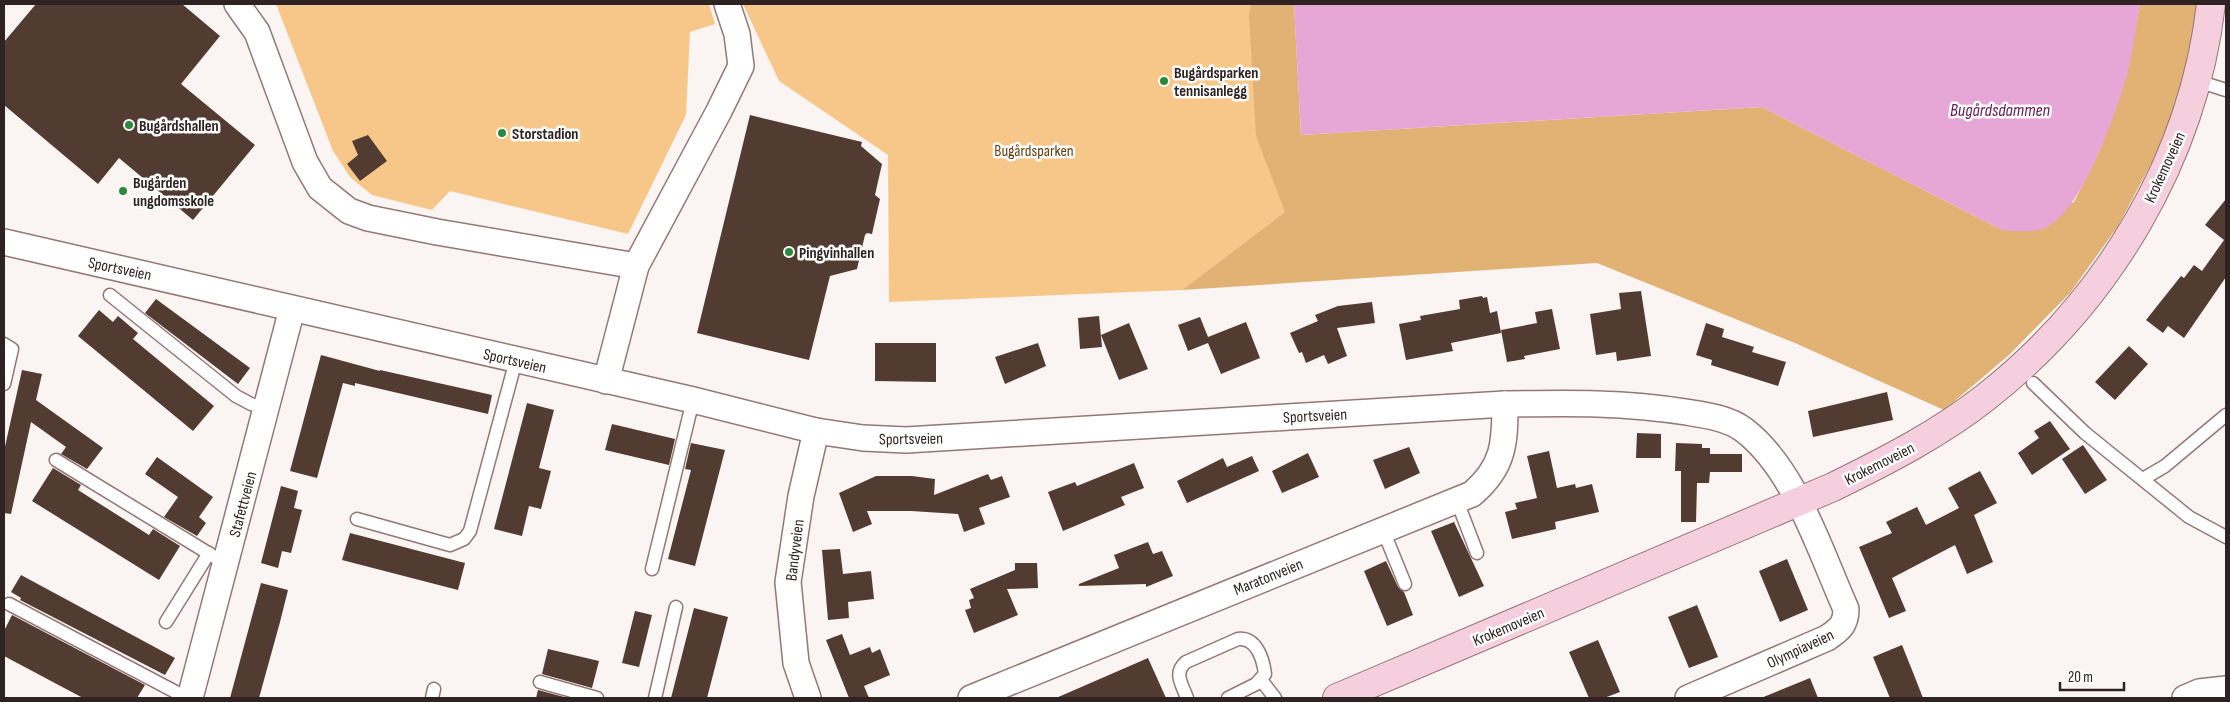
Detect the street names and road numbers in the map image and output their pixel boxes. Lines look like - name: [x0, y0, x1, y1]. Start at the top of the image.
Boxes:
- street label: Krokemoveien: [2141, 129, 2190, 206]
- street label: Sportsveien: [86, 254, 153, 285]
- street label: Sportsveien: [481, 345, 548, 378]
- street label: Sportsveien: [1283, 405, 1348, 428]
- street label: Sportsveien: [879, 429, 943, 450]
- street label: Krokemoveien: [1842, 439, 1918, 490]
- street label: Stafettveien: [226, 470, 261, 539]
- street label: Bandyveien: [782, 518, 809, 582]
- street label: Maratonveien: [1231, 555, 1306, 600]
- street label: Krokemoveien: [1470, 604, 1547, 651]
- street label: Olympiaveien: [1764, 626, 1837, 673]

